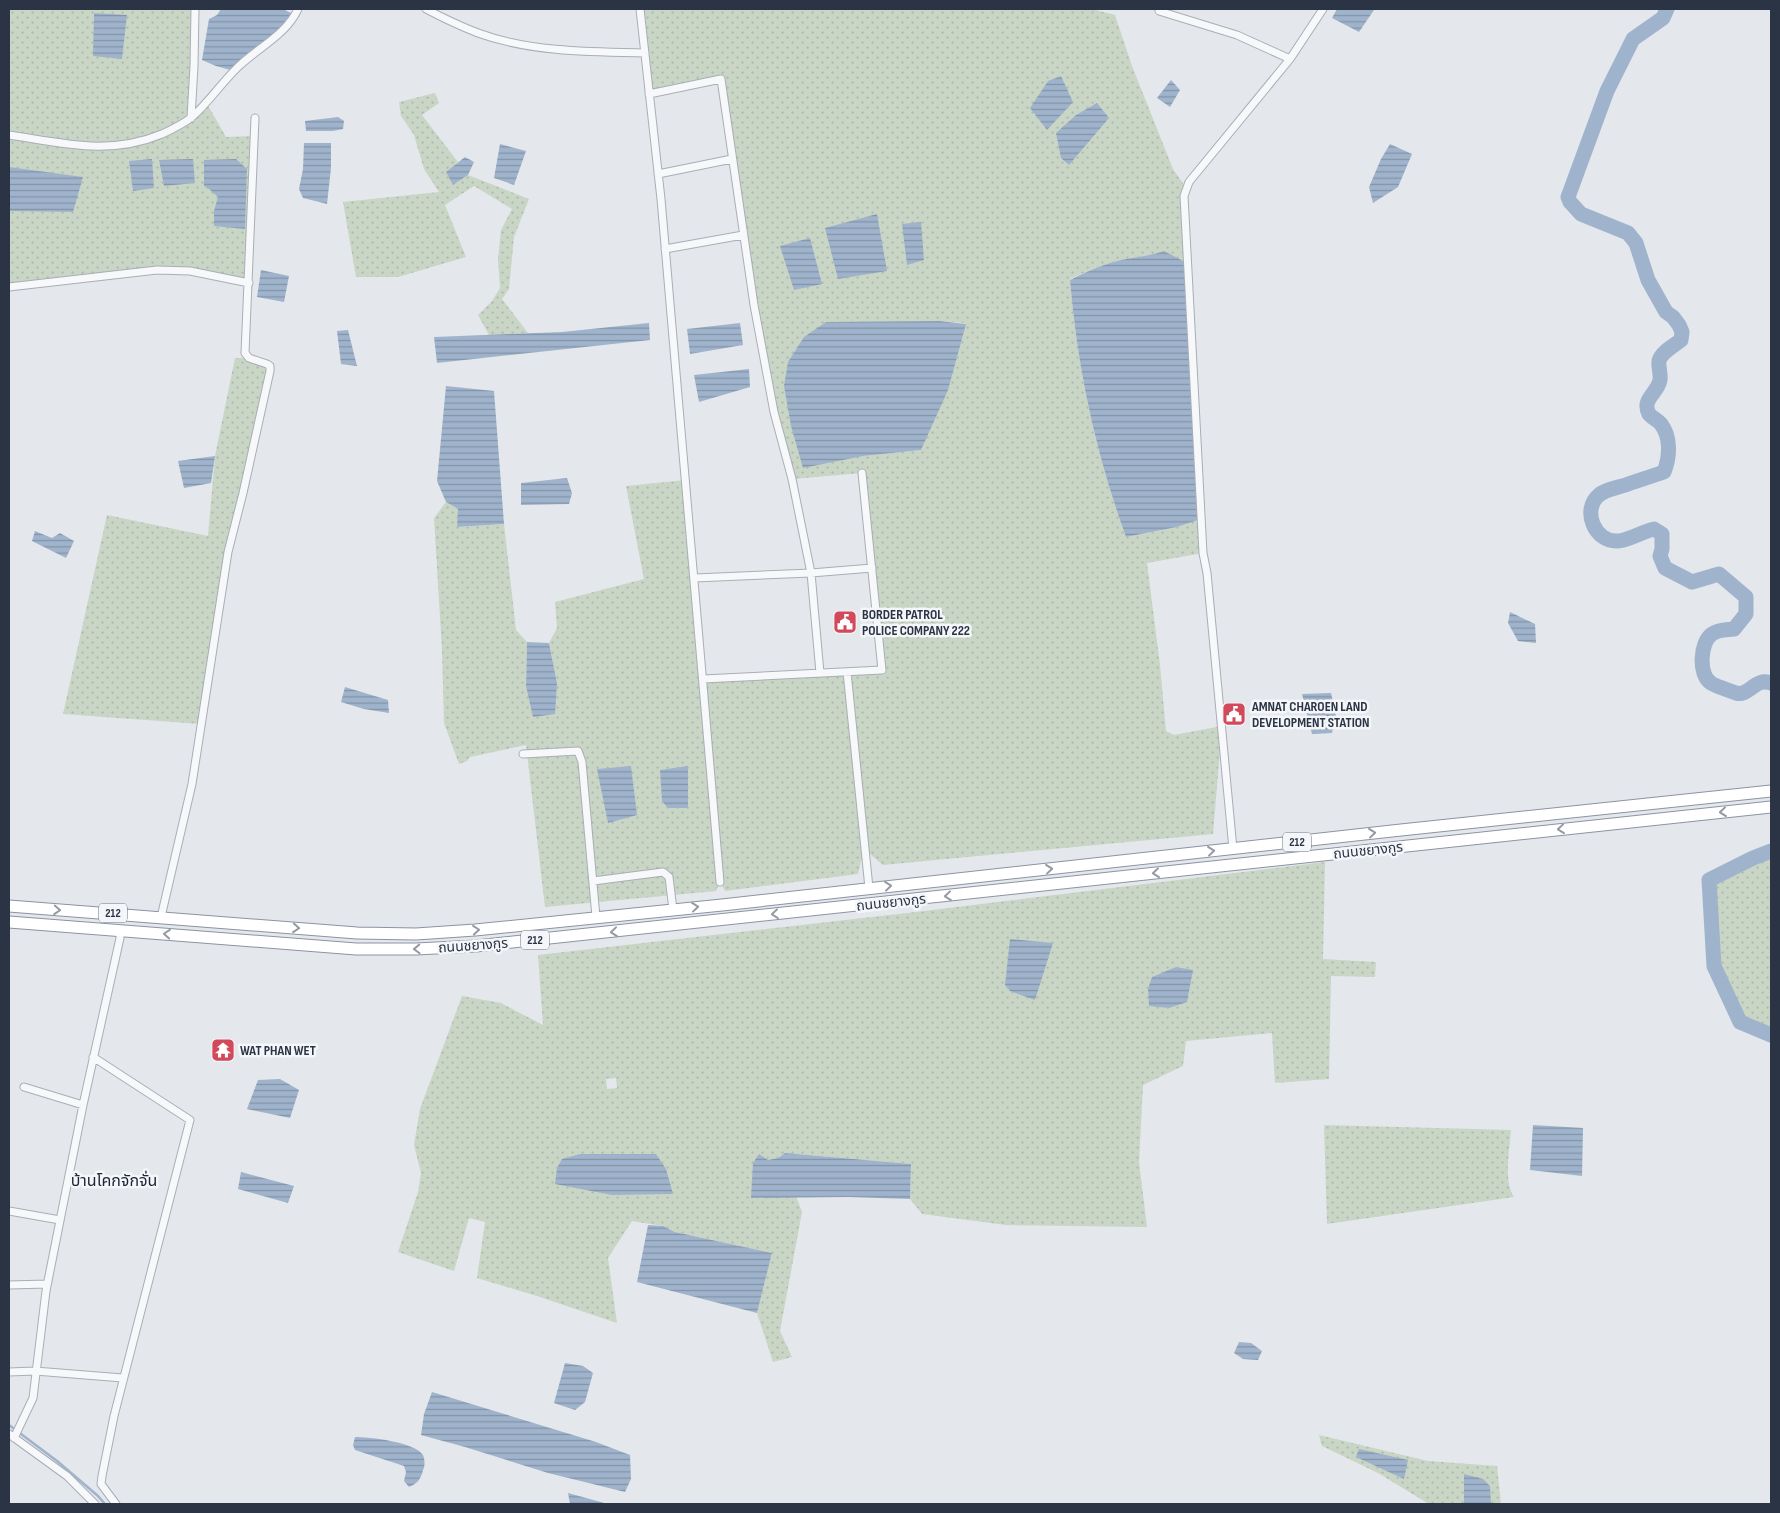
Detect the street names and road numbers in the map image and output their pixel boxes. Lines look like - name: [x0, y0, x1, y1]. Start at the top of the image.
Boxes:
- road number: 212: [1283, 832, 1311, 852]
- street label: ถนนชยางกูร: [1332, 838, 1404, 863]
- street label: ถนนชยางกูร: [855, 890, 927, 915]
- road number: 212: [99, 904, 127, 922]
- road number: 212: [521, 930, 549, 950]
- street label: ถนนชยางกูร: [438, 935, 509, 956]

